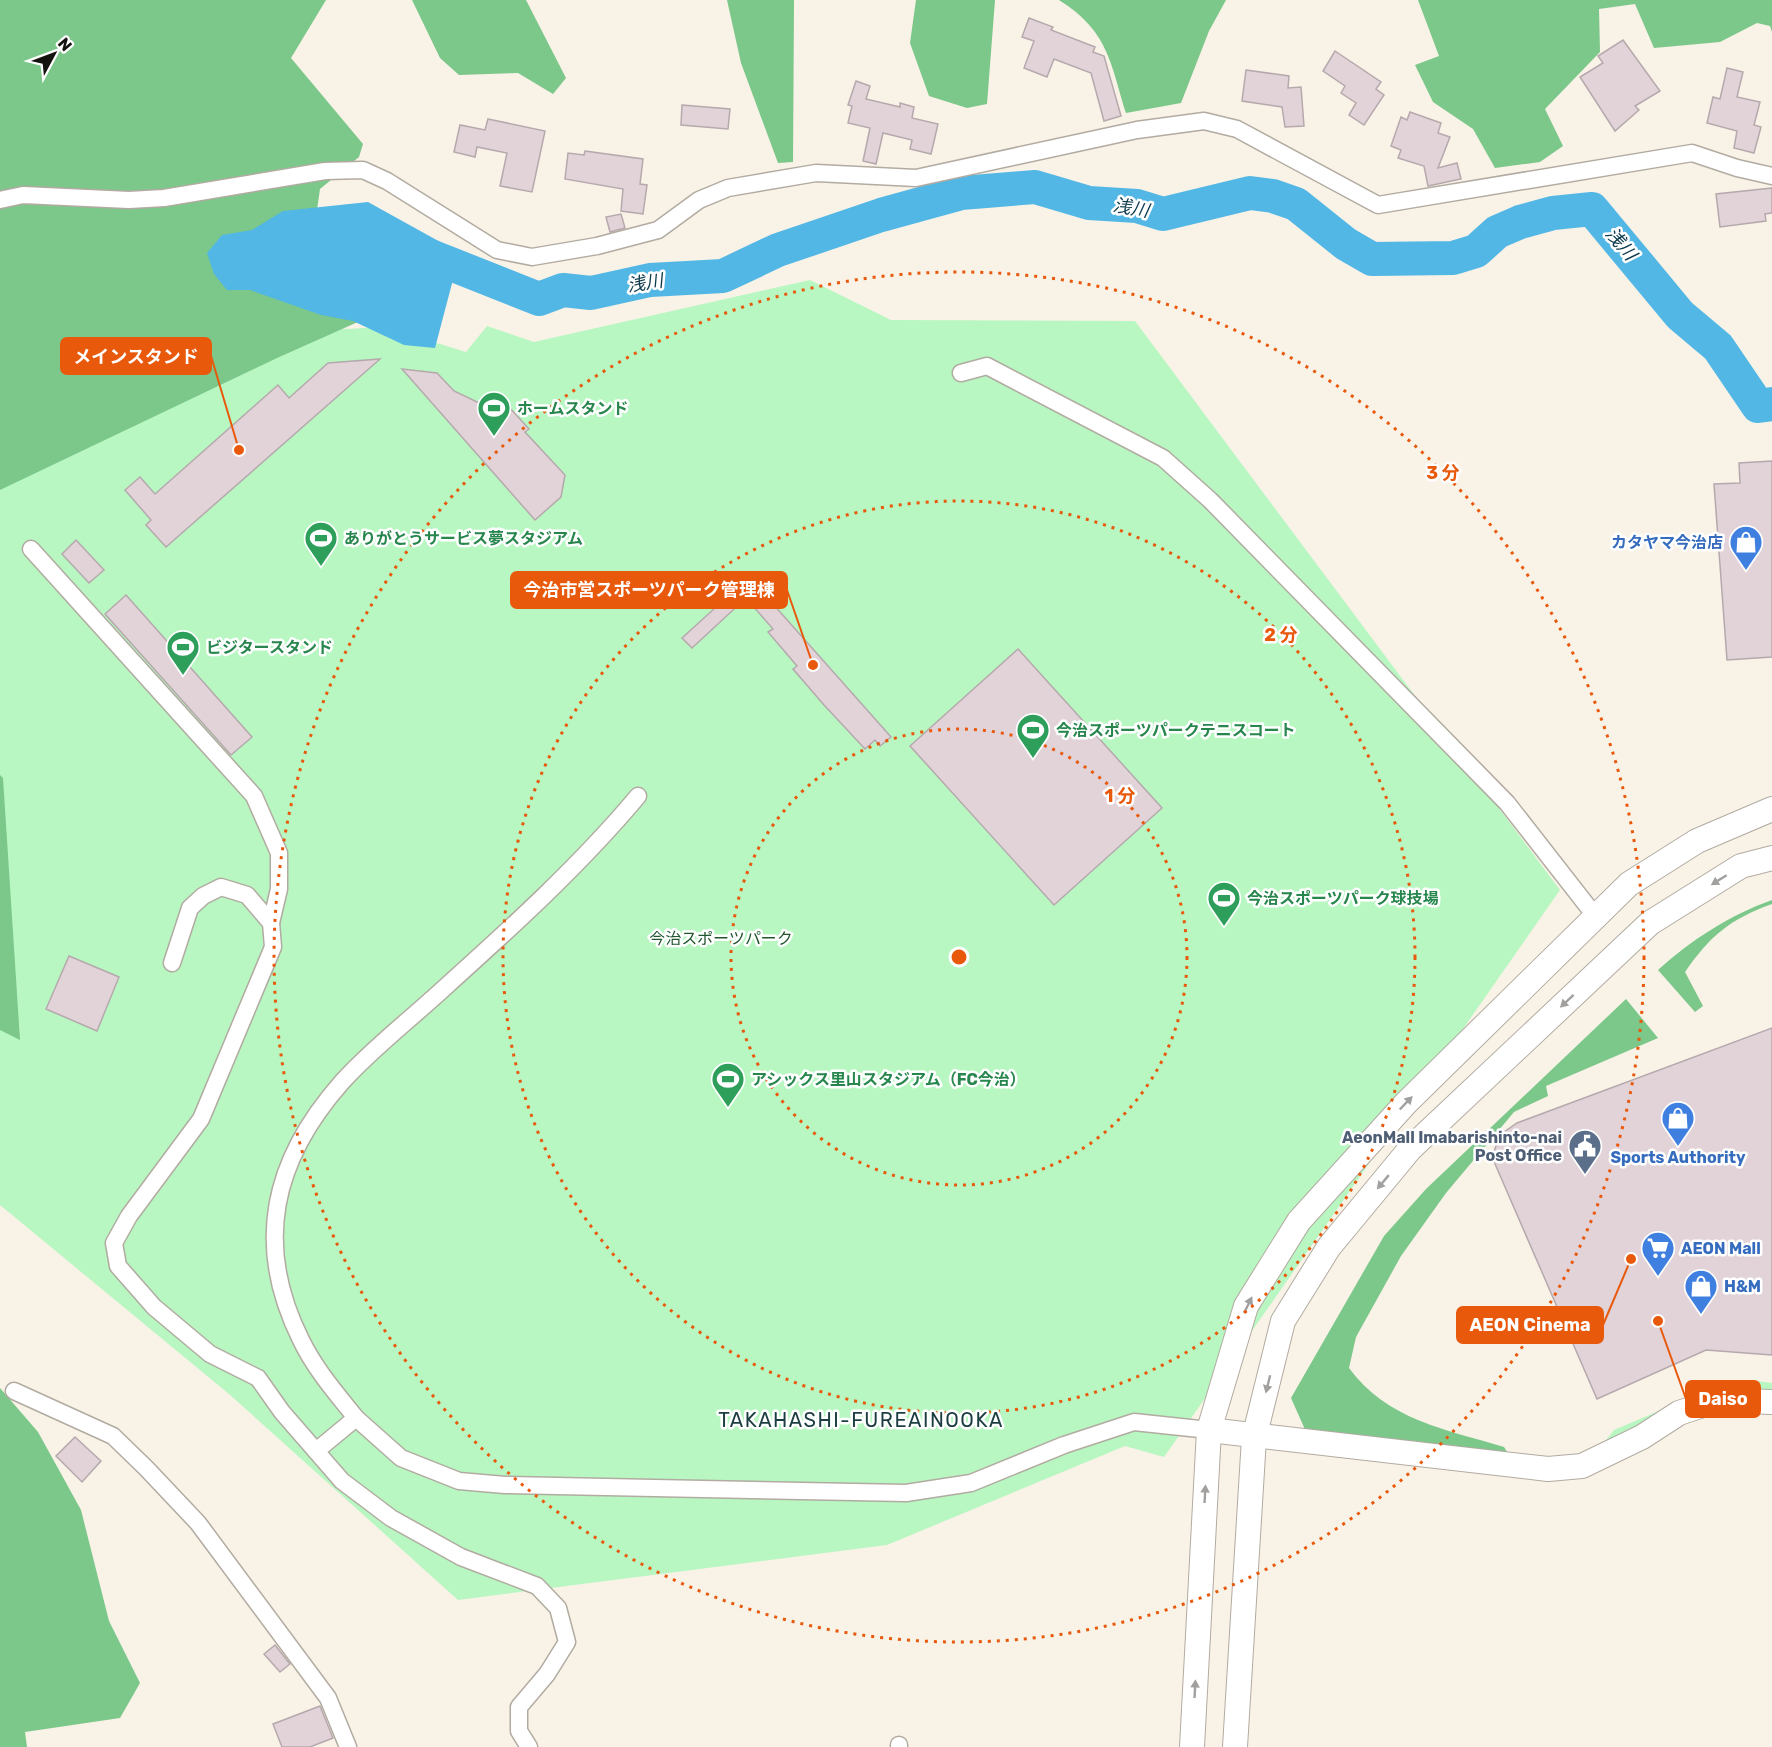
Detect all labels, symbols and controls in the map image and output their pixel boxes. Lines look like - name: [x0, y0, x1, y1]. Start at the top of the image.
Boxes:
- north arrow: [24, 24, 84, 84]
- text: N: [54, 34, 76, 55]
- water label: 浅川: [1111, 194, 1153, 222]
- water label: 浅川: [1601, 223, 1642, 266]
- water label: 浅川: [626, 269, 666, 297]
- callout: メインスタンド: [61, 338, 211, 374]
- text: メインスタンド: [73, 346, 199, 368]
- sports icon: ホームスタンド: [476, 390, 512, 437]
- place label: ホームスタンド: [517, 399, 629, 418]
- text: 3 分: [1426, 462, 1460, 484]
- sports icon: ありがとうサービス夢スタジアム: [303, 520, 339, 567]
- shop icon: カタヤマ今治店: [1728, 524, 1764, 571]
- place label: ありがとうサービス夢スタジアム: [344, 529, 583, 548]
- place label: カタヤマ今治店: [1611, 533, 1723, 552]
- callout: 今治市営スポーツパーク管理棟: [511, 572, 787, 608]
- text: 今治市営スポーツパーク管理棟: [523, 579, 775, 601]
- text: 2 分: [1264, 624, 1298, 646]
- sports icon: ビジタースタンド: [165, 629, 201, 676]
- place label: ビジタースタンド: [206, 638, 333, 657]
- sports icon: 今治スポーツパークテニスコート: [1015, 712, 1051, 759]
- place label: 今治スポーツパークテニスコート: [1056, 721, 1296, 740]
- text: 1 分: [1105, 785, 1135, 807]
- one-way arrow: [1711, 875, 1727, 886]
- sports icon: 今治スポーツパーク球技場: [1206, 880, 1242, 927]
- place label: 今治スポーツパーク球技場: [1247, 889, 1439, 908]
- park label: 今治スポーツパーク: [649, 929, 793, 948]
- centre of rings: [949, 947, 969, 967]
- one-way arrow: [1560, 994, 1575, 1007]
- sports icon: アシックス里山スタジアム（FC今治）: [710, 1061, 746, 1108]
- place label: アシックス里山スタジアム（FC今治）: [751, 1070, 1026, 1089]
- one-way arrow: [1399, 1097, 1413, 1111]
- shop icon: Sports Authority: [1660, 1100, 1696, 1147]
- place label: AeonMall Imabarishinto-nai Post Office: [1342, 1128, 1562, 1165]
- public building icon: AeonMall Imabarishinto-nai Post Office: [1567, 1128, 1603, 1175]
- place label: Sports Authority: [1610, 1148, 1746, 1167]
- one-way arrow: [1377, 1174, 1390, 1189]
- supermarket icon: AEON Mall: [1640, 1230, 1676, 1277]
- place label: AEON Mall: [1681, 1239, 1761, 1258]
- shop icon: H&M: [1683, 1268, 1719, 1315]
- place label: H&M: [1724, 1277, 1761, 1296]
- one-way arrow: [1243, 1297, 1253, 1314]
- callout: AEON Cinema: [1457, 1307, 1603, 1343]
- text: AEON Cinema: [1469, 1314, 1591, 1336]
- one-way arrow: [1262, 1375, 1272, 1394]
- callout: Daiso: [1686, 1381, 1760, 1417]
- text: Daiso: [1698, 1388, 1748, 1410]
- district label: TAKAHASHI-FUREAINOOKA: [718, 1408, 1004, 1432]
- one-way arrow: [1201, 1484, 1210, 1503]
- one-way arrow: [1190, 1679, 1199, 1698]

